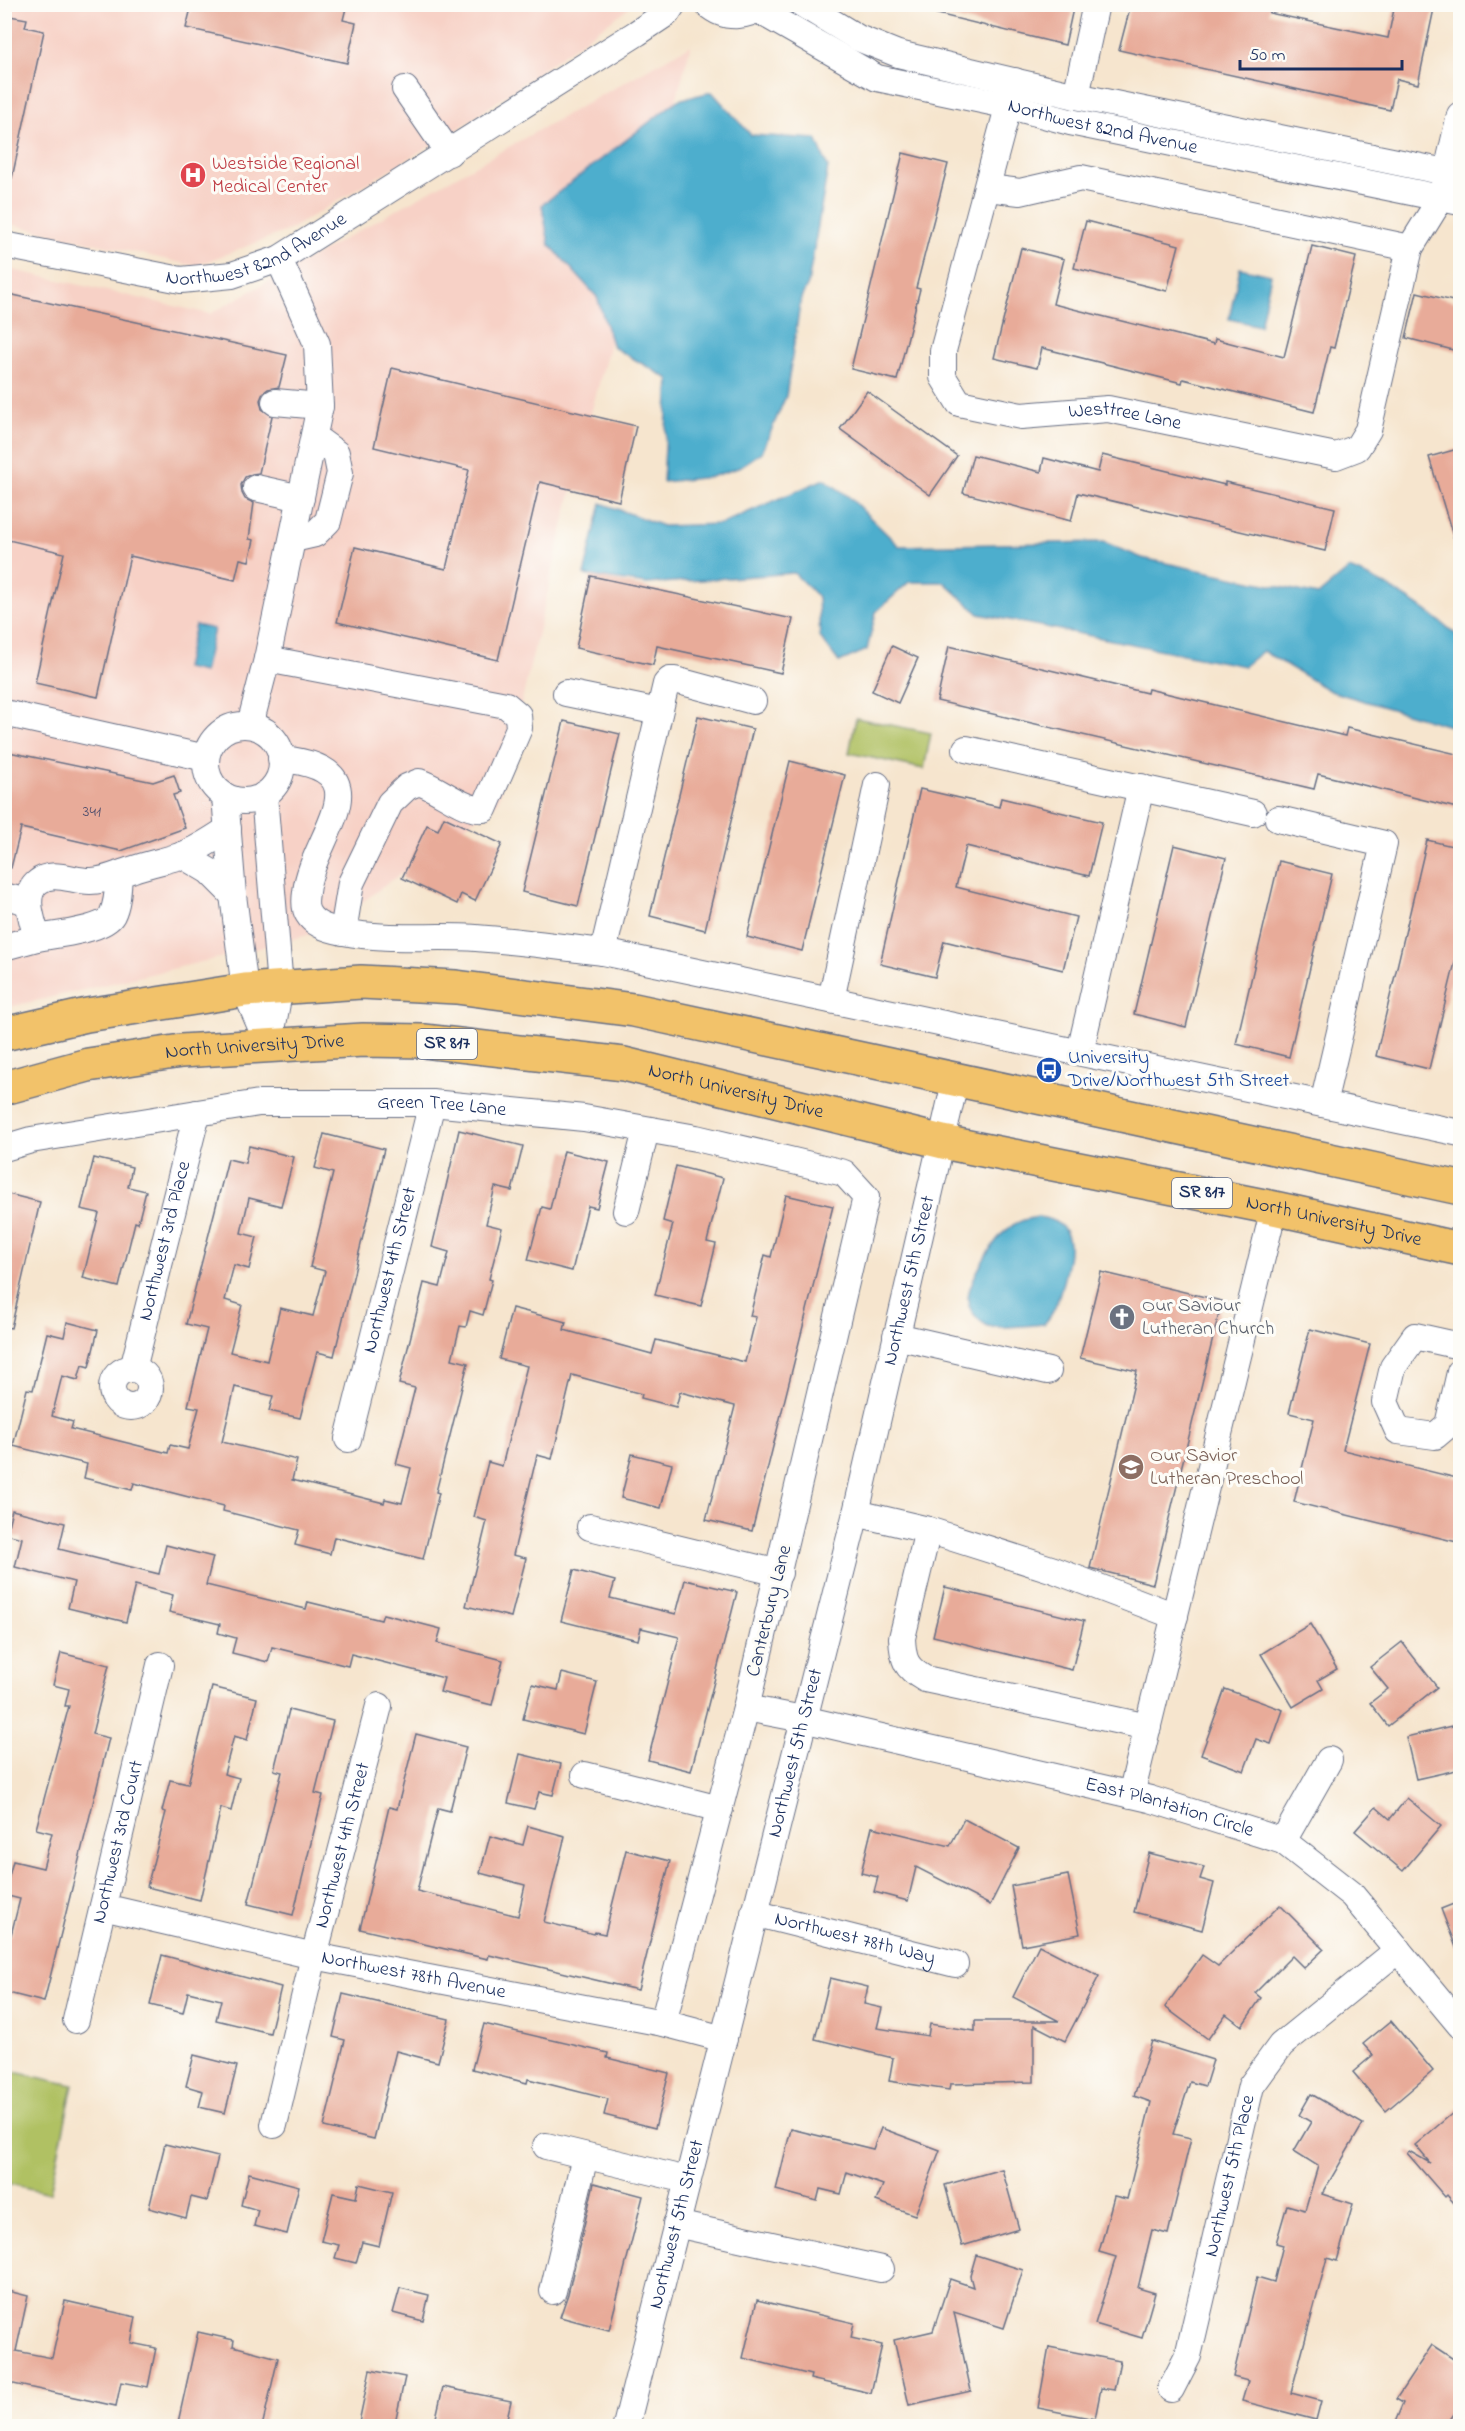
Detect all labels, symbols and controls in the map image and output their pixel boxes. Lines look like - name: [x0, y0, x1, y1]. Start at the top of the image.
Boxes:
- scale bar: [1240, 33, 1402, 71]
- text: 50 m: [1249, 43, 1286, 69]
- street label: Northwest 82nd Avenue: [1004, 92, 1200, 162]
- place label: Westside Regional Medical Center: [212, 150, 359, 202]
- hospital icon: Westside Regional Medical Center: [178, 160, 208, 190]
- street label: Northwest 82nd Avenue: [163, 205, 352, 295]
- street label: Westtree Lane: [1067, 394, 1184, 438]
- house number: 341: [83, 800, 101, 824]
- street label: North University Drive: [163, 1027, 345, 1068]
- road number: SR 817: [417, 1029, 477, 1059]
- place label: University Drive/Northwest 5th Street: [1067, 1044, 1290, 1096]
- bus stop icon: University Drive/Northwest 5th Street: [1034, 1055, 1064, 1085]
- street label: North University Drive: [645, 1056, 827, 1127]
- street label: Green Tree Lane: [377, 1088, 508, 1125]
- street label: Northwest 3rd Place: [131, 1158, 199, 1324]
- road number: SR 817: [1172, 1178, 1232, 1208]
- street label: Northwest 4th Street: [355, 1184, 425, 1356]
- street label: North University Drive: [1243, 1188, 1425, 1255]
- street label: Northwest 5th Street: [876, 1193, 943, 1368]
- place label: Our Saviour Lutheran Church: [1142, 1292, 1274, 1344]
- church icon: Our Saviour Lutheran Church: [1107, 1302, 1137, 1332]
- place label: Our Savior Lutheran Preschool: [1150, 1442, 1303, 1494]
- school or university icon: Our Savior Lutheran Preschool: [1116, 1452, 1146, 1482]
- street label: Canterbury Lane: [740, 1542, 800, 1680]
- street label: Northwest 5th Street: [760, 1665, 831, 1841]
- street label: Northwest 3rd Court: [85, 1757, 152, 1926]
- street label: Northwest 4th Street: [307, 1759, 378, 1931]
- street label: East Plantation Circle: [1082, 1770, 1257, 1845]
- street label: Northwest 78th Way: [771, 1904, 938, 1973]
- street label: Northwest 78th Avenue: [319, 1943, 508, 2007]
- street label: Northwest 5th Place: [1197, 2092, 1263, 2260]
- street label: Northwest 5th Street: [642, 2136, 712, 2312]

